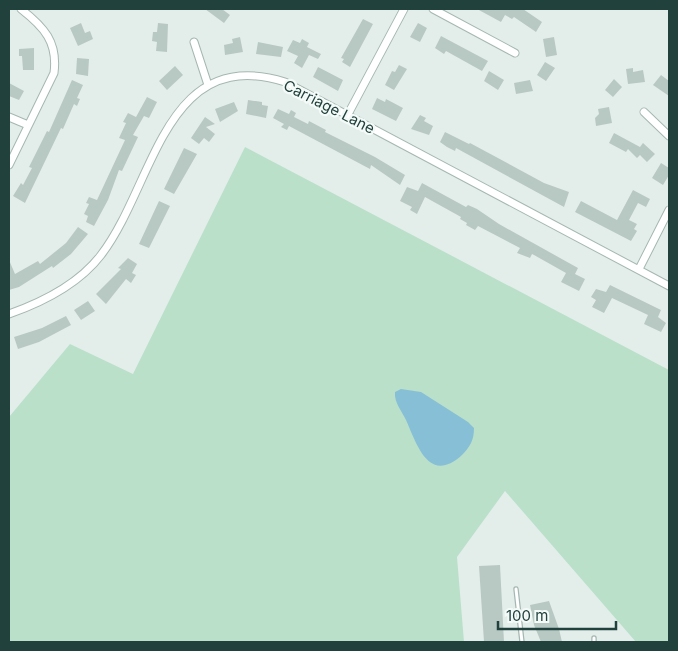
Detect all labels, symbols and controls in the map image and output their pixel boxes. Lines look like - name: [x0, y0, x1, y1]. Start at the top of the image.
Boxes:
- street label: Carriage Lane: [280, 75, 378, 138]
- scale bar: [498, 598, 616, 630]
- text: 100 m: [506, 606, 548, 625]

